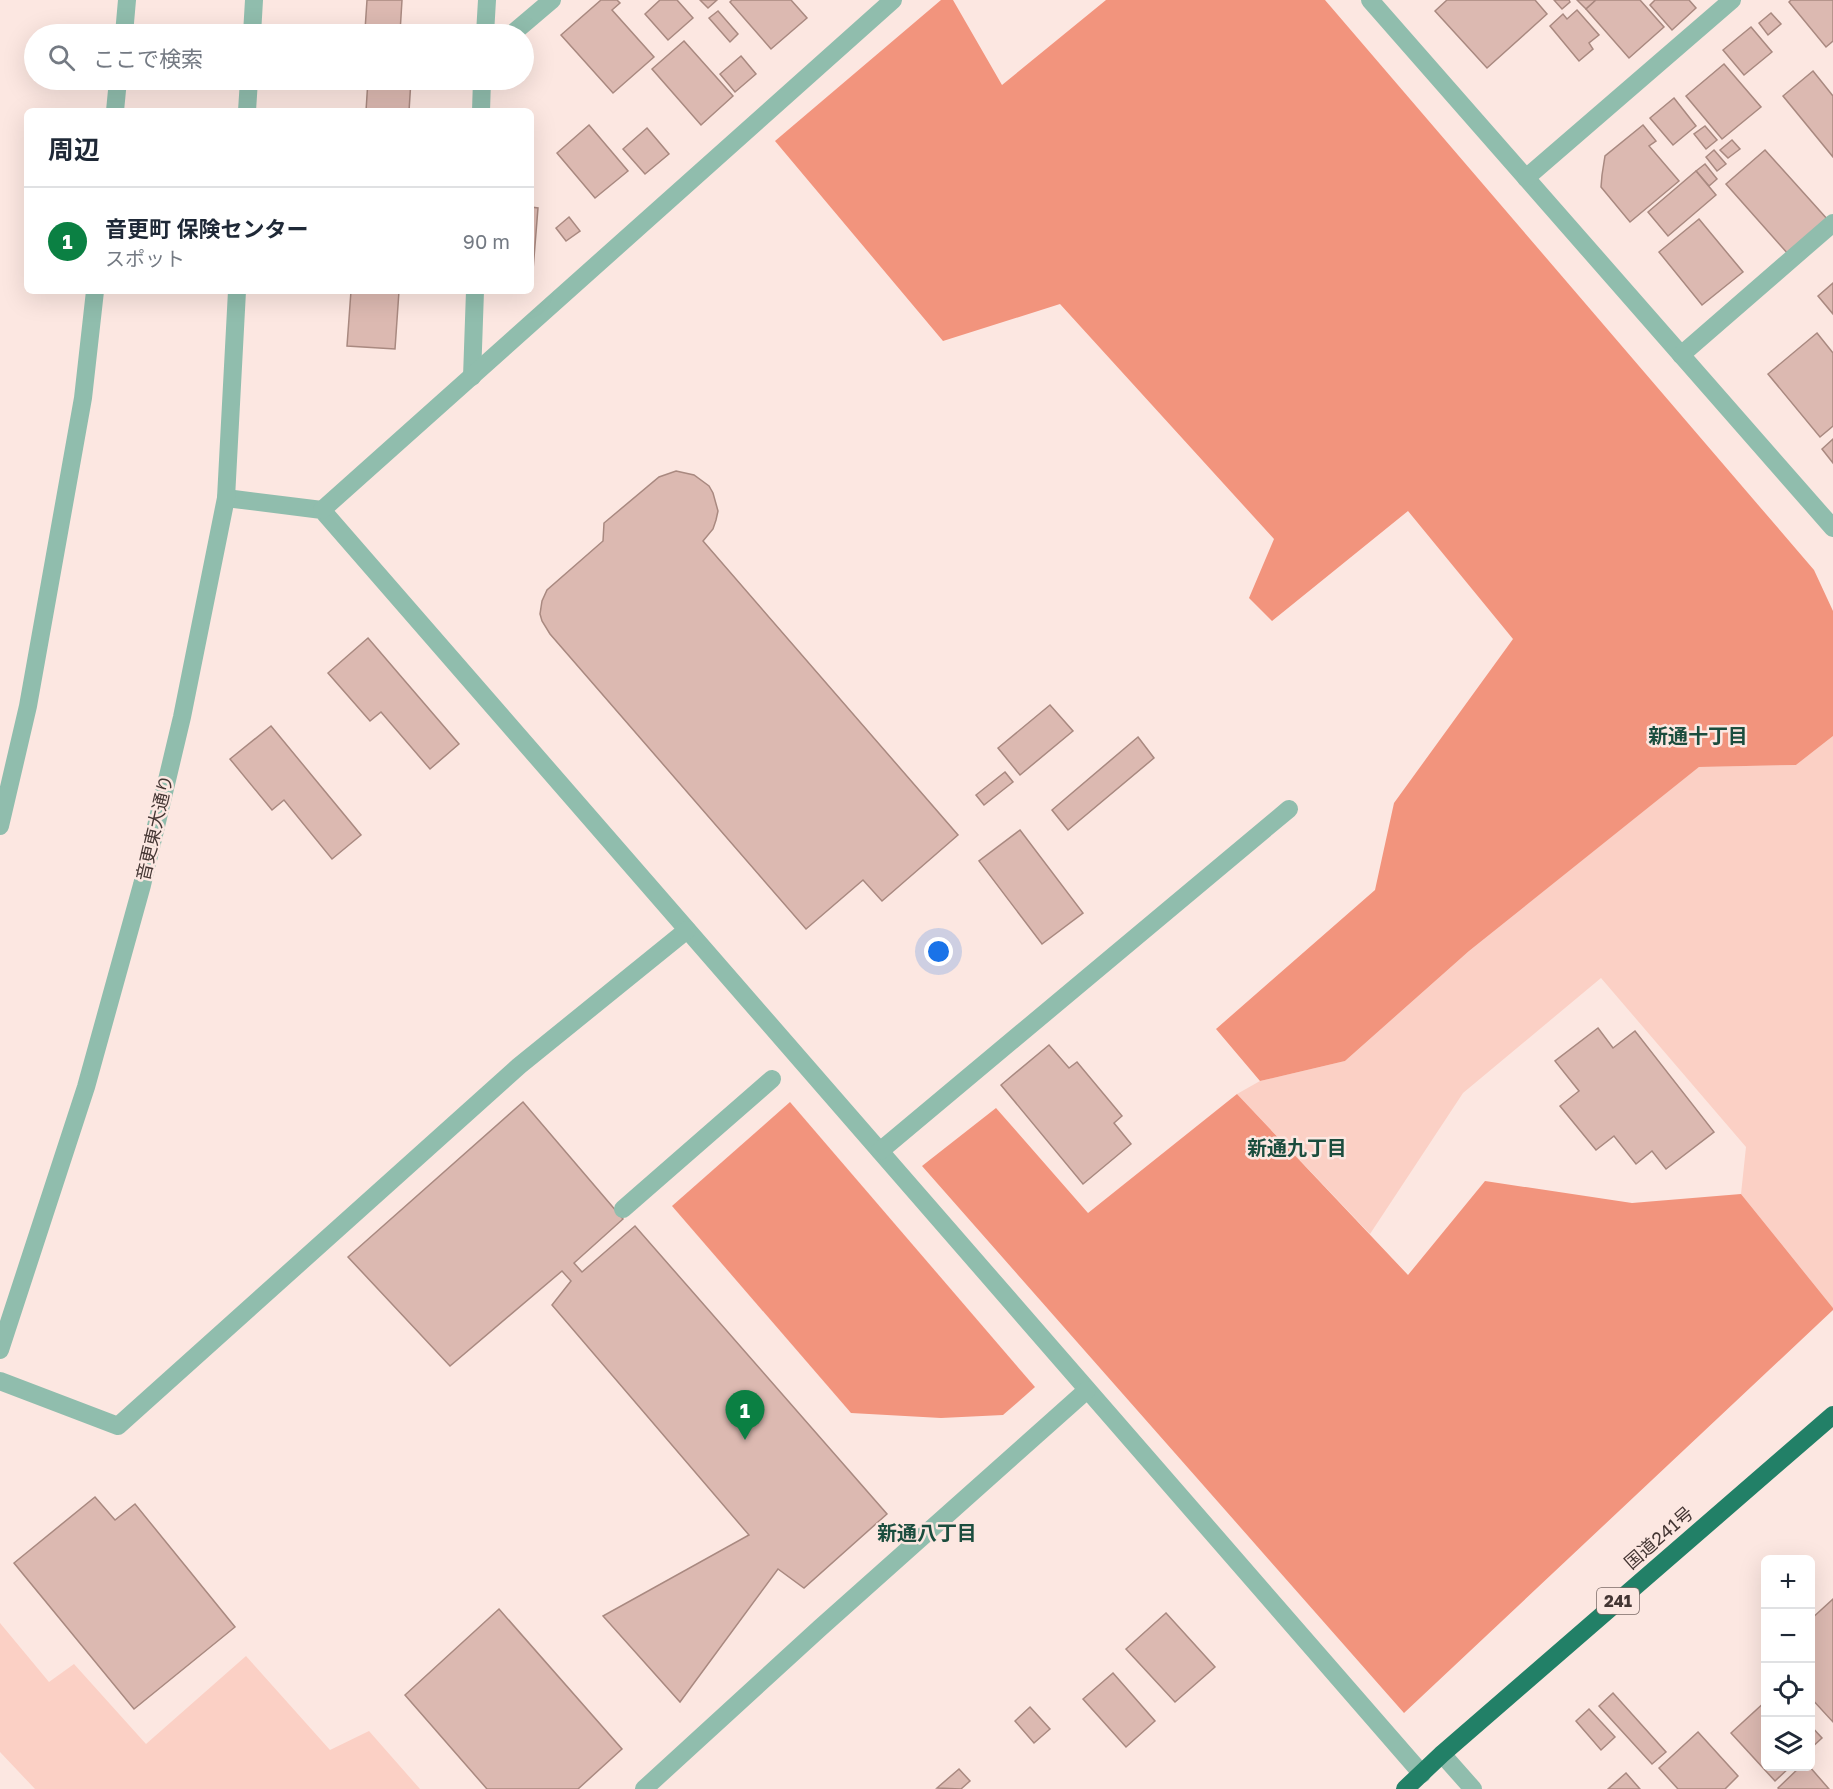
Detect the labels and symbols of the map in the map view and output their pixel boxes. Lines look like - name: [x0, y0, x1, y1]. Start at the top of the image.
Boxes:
- district label: 新通十丁目: [1648, 723, 1748, 747]
- street label: 音更東大通り: [131, 773, 177, 883]
- your location: [924, 937, 953, 966]
- district label: 新通九丁目: [1247, 1135, 1347, 1159]
- pin: 1: [726, 1390, 764, 1440]
- street label: 国道241号: [1619, 1501, 1697, 1573]
- district label: 新通八丁目: [877, 1520, 977, 1544]
- road number: 241: [1597, 1588, 1639, 1614]

